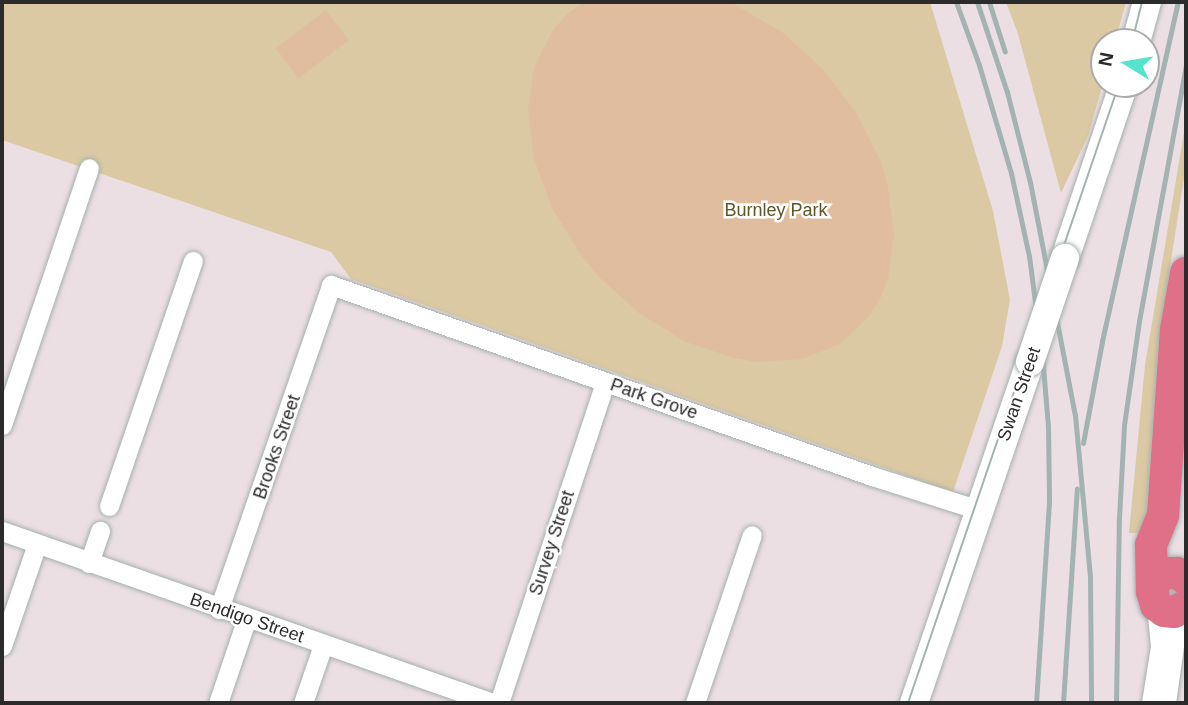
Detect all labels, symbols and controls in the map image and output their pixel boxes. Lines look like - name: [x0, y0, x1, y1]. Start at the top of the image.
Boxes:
- north arrow: [1090, 28, 1160, 98]
- text: N: [1094, 51, 1117, 68]
- park label: Burnley Park: [724, 199, 828, 221]
- street label: Swan Street: [993, 344, 1045, 444]
- street label: Park Grove: [607, 374, 701, 424]
- street label: Brooks Street: [249, 392, 305, 502]
- street label: Survey Street: [525, 488, 579, 598]
- street label: Bendigo Street: [187, 588, 307, 648]

